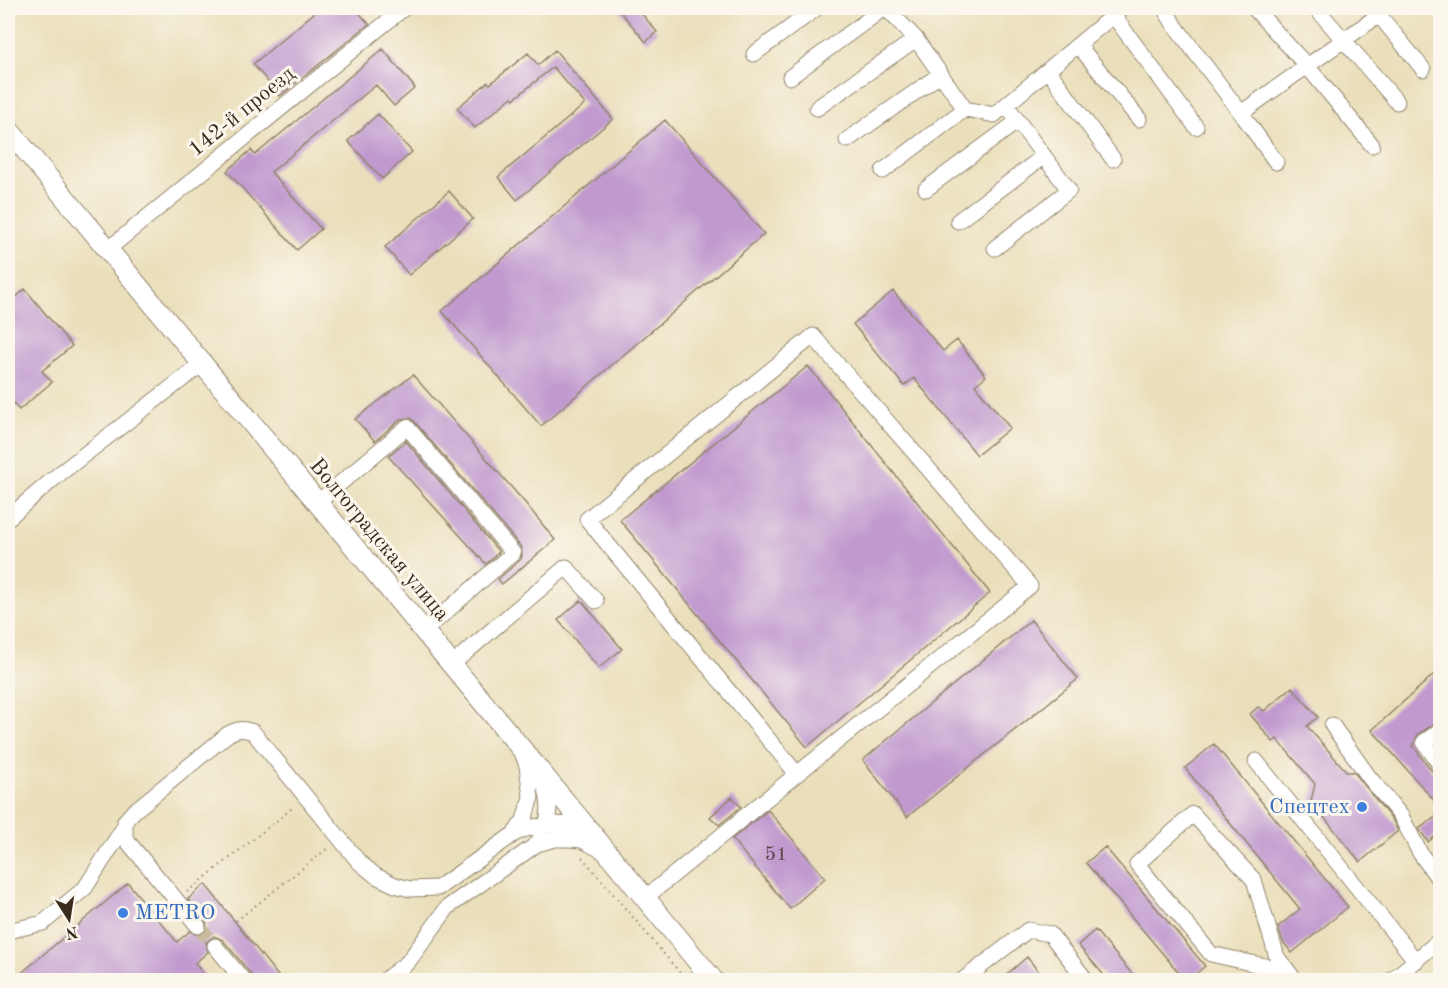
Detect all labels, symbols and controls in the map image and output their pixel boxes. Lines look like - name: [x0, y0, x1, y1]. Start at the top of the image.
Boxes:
- street label: 142-й проезд: [185, 63, 299, 161]
- street label: Волгоградская улица: [305, 455, 453, 626]
- place label: Спецтех: [1269, 796, 1350, 818]
- marker: Спецтех: [1355, 800, 1369, 814]
- house number: 51: [764, 845, 788, 865]
- north arrow: [39, 889, 99, 949]
- place label: METRO: [135, 902, 215, 924]
- marker: METRO: [116, 906, 130, 920]
- text: N: [63, 923, 79, 941]

